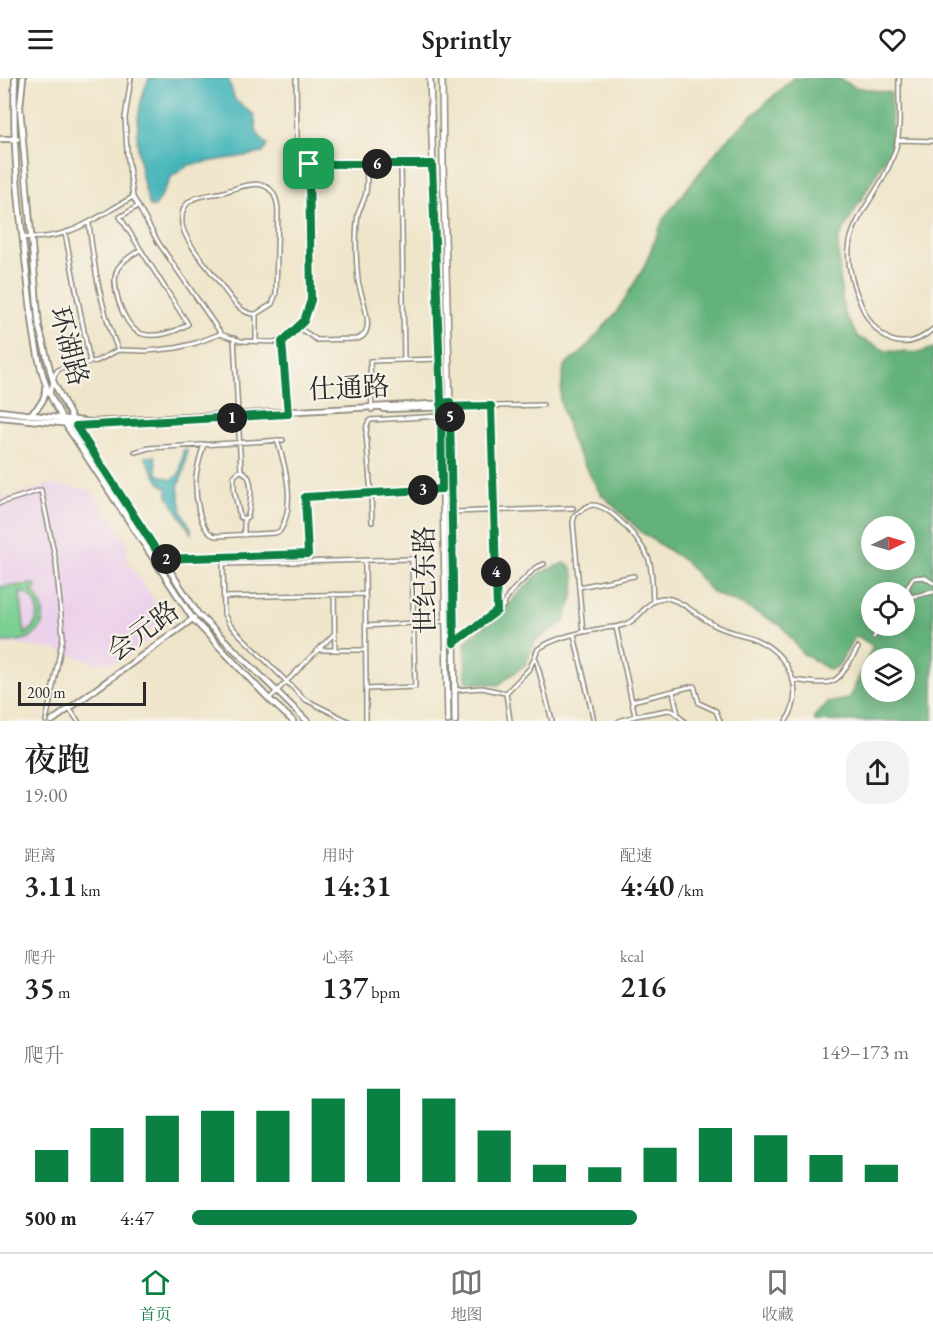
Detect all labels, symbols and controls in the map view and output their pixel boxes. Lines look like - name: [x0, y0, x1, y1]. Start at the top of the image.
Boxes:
- text: Sprintly: [422, 22, 511, 57]
- icon: menu: [24, 23, 57, 56]
- icon: heart: [876, 23, 909, 56]
- pin: [283, 138, 334, 189]
- icon: arrive: [292, 147, 325, 180]
- pin: 6: [362, 149, 392, 179]
- text: 6: [373, 153, 381, 174]
- street label: 环湖路: [42, 302, 97, 390]
- street label: 仕通路: [308, 368, 390, 407]
- pin: 5: [435, 402, 465, 432]
- pin: 1: [217, 403, 247, 433]
- text: 5: [446, 406, 454, 427]
- text: 1: [228, 407, 236, 428]
- pin: 3: [408, 475, 438, 505]
- text: 3: [419, 479, 427, 500]
- north arrow: [861, 516, 915, 570]
- map controls: [861, 516, 915, 702]
- street label: 世纪东路: [406, 526, 443, 634]
- pin: 2: [151, 544, 181, 574]
- text: 2: [162, 548, 170, 569]
- pin: 4: [481, 557, 511, 587]
- text: 4: [492, 561, 500, 582]
- button: locate: [861, 582, 915, 636]
- street label: 会元路: [100, 593, 186, 669]
- button: layers: [861, 648, 915, 702]
- scale bar: [18, 679, 146, 706]
- text: 200 m: [27, 682, 66, 703]
- text: 夜跑: [24, 738, 90, 781]
- button: share: [846, 741, 909, 804]
- text: 19:00: [24, 782, 67, 808]
- text: 距离: [24, 845, 56, 866]
- text: 用时: [322, 845, 354, 866]
- text: 配速: [620, 845, 652, 866]
- text: 3.11: [24, 866, 77, 905]
- text: 14:31: [322, 866, 392, 905]
- text: 4:40: [620, 866, 674, 905]
- text: km: [77, 880, 101, 901]
- text: /km: [674, 880, 704, 901]
- text: kcal: [620, 946, 644, 967]
- text: 爬升: [24, 947, 56, 968]
- text: 心率: [322, 947, 354, 968]
- text: 216: [620, 967, 666, 1006]
- text: 35: [24, 968, 55, 1007]
- text: 137: [322, 968, 368, 1007]
- text: m: [55, 982, 70, 1003]
- text: bpm: [368, 982, 400, 1003]
- text: 149–173 m: [821, 1039, 909, 1065]
- text: 爬升: [24, 1042, 64, 1068]
- text: 500 m: [24, 1205, 77, 1231]
- text: 4:47: [120, 1205, 154, 1231]
- tab: 首页: [139, 1266, 172, 1325]
- tab: 地图: [450, 1266, 483, 1325]
- tab: 收藏: [761, 1266, 794, 1325]

